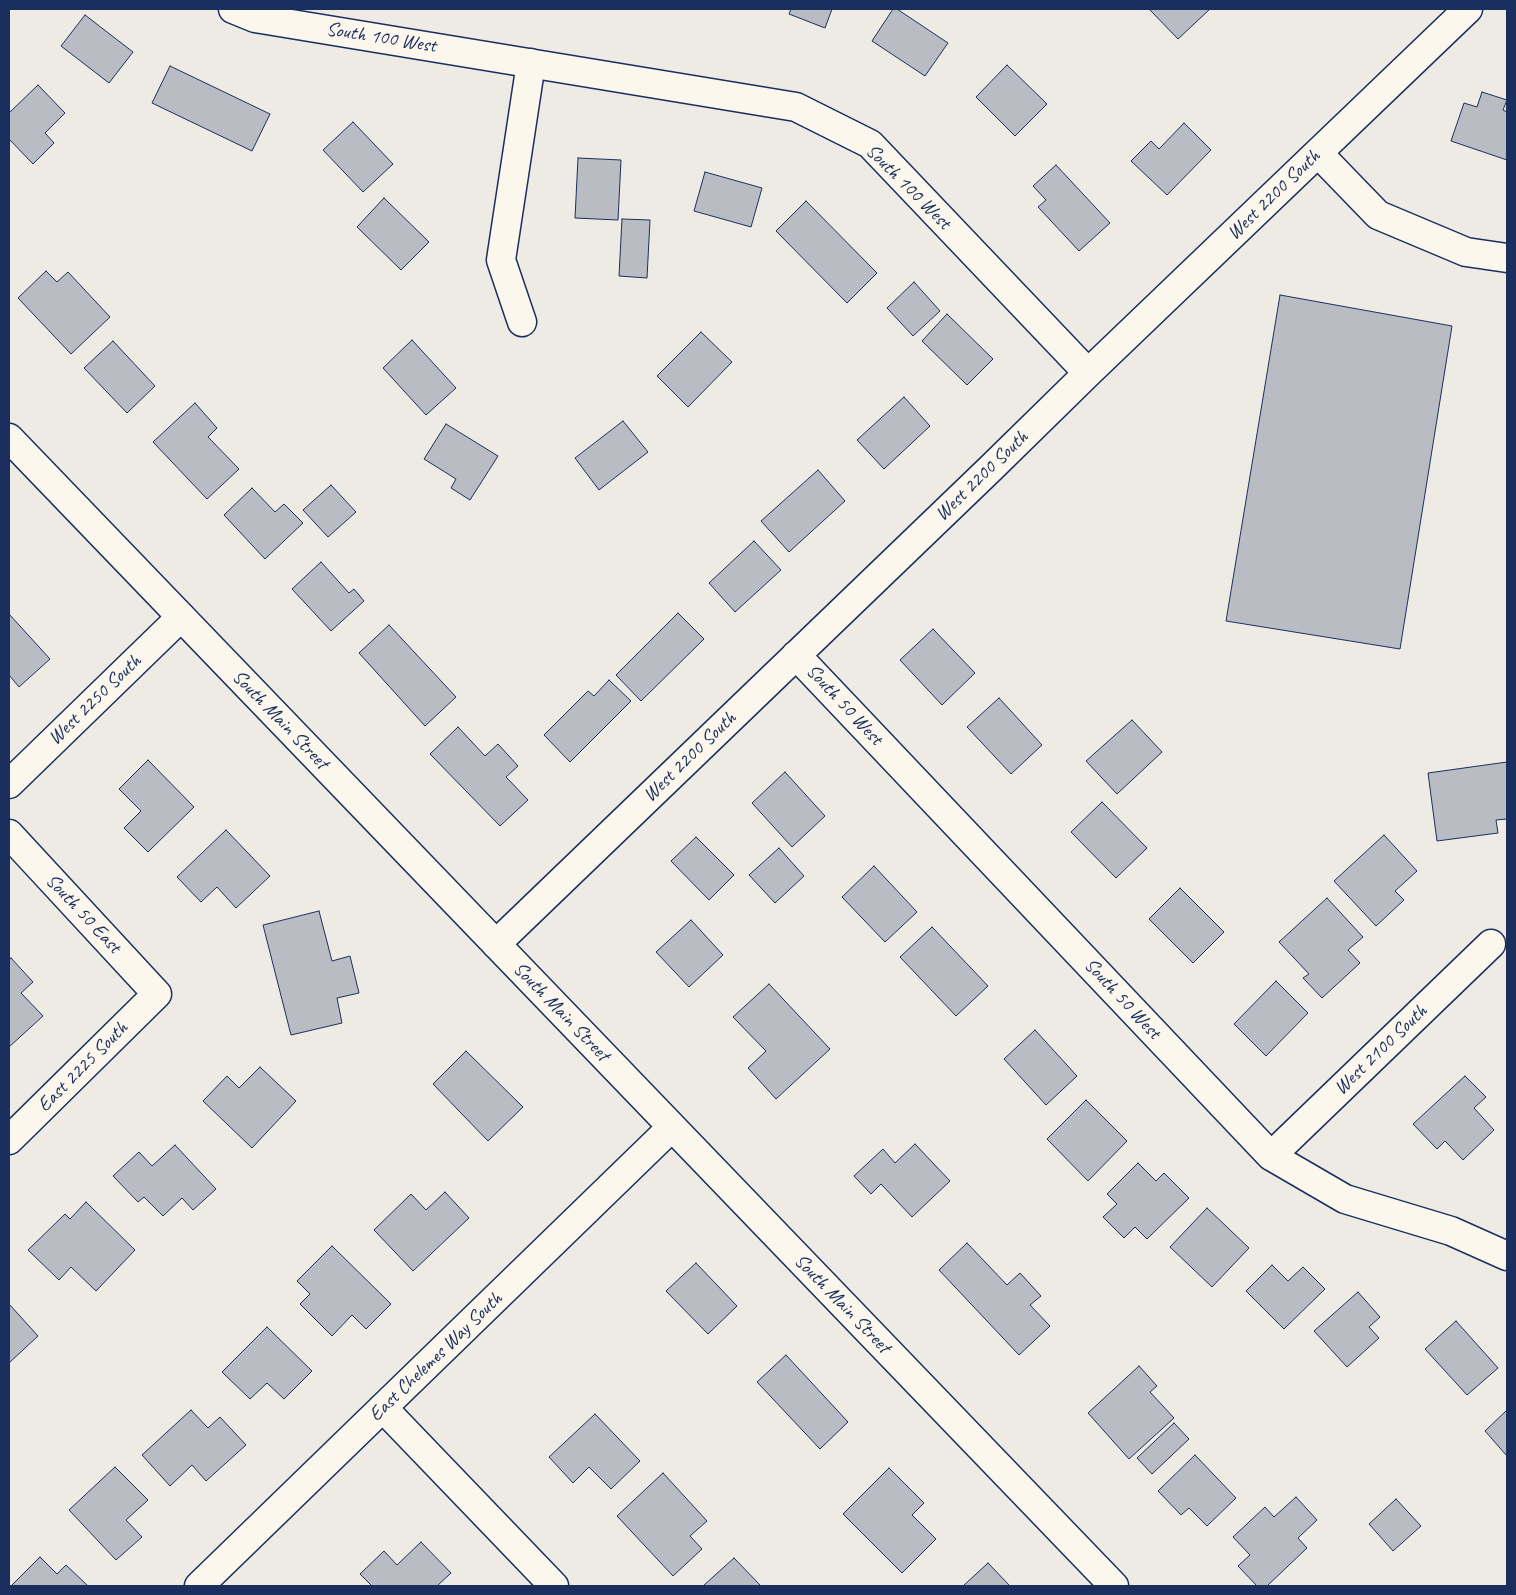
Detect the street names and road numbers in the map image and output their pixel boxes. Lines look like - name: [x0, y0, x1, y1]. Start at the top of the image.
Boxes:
- street label: South 100 West: [324, 17, 438, 59]
- street label: South 100 West: [860, 139, 956, 235]
- street label: West 2200 South: [1223, 145, 1325, 245]
- street label: West 2200 South: [931, 426, 1033, 526]
- street label: West 2250 South: [44, 650, 146, 750]
- street label: South 50 West: [800, 660, 888, 750]
- street label: South Main Street: [227, 665, 333, 775]
- street label: West 2200 South: [639, 707, 741, 807]
- street label: South 50 East: [40, 869, 126, 959]
- street label: South 50 West: [1078, 954, 1166, 1044]
- street label: South Main Street: [508, 957, 614, 1067]
- street label: West 2100 South: [1330, 1000, 1432, 1100]
- street label: East 2225 South: [33, 1017, 133, 1117]
- street label: South Main Street: [789, 1249, 895, 1359]
- street label: East Chelemes Way South: [364, 1287, 508, 1427]

